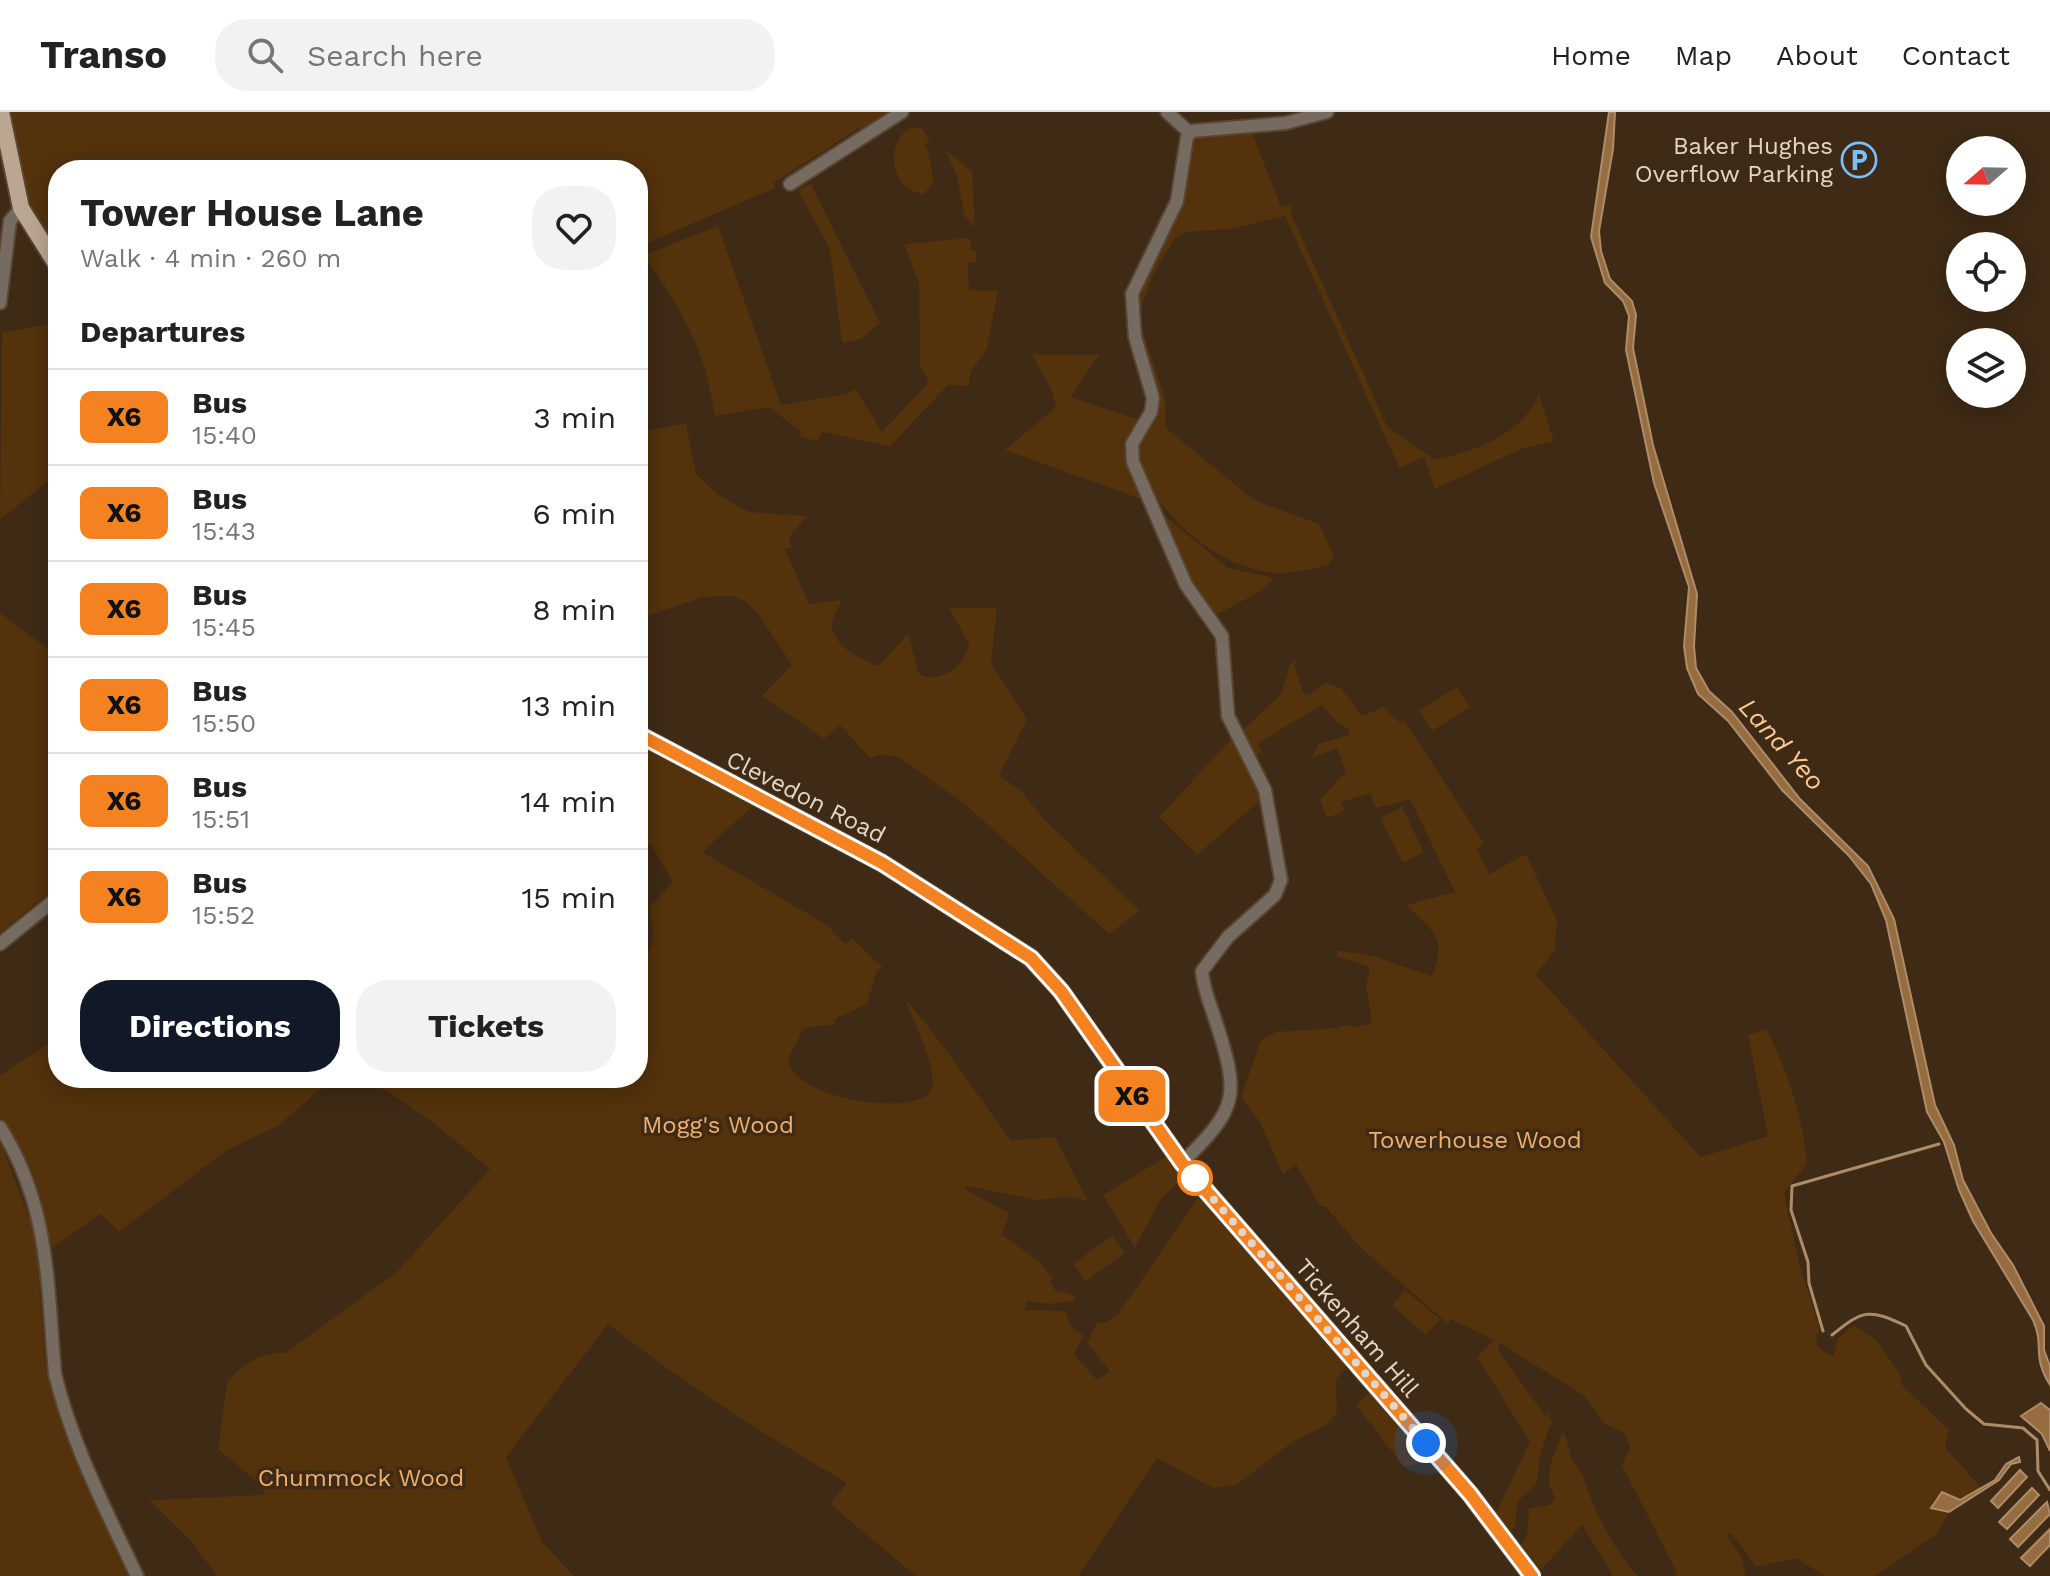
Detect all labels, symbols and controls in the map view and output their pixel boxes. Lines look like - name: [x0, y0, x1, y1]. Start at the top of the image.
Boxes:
- search box: [215, 19, 775, 91]
- text: Transo: [40, 33, 167, 77]
- icon: search: [243, 33, 287, 77]
- text: Search here: [307, 38, 483, 73]
- text: Home: [1551, 39, 1631, 72]
- text: Map: [1675, 39, 1732, 72]
- text: About: [1776, 39, 1858, 72]
- text: Contact: [1902, 39, 2010, 72]
- place label: Baker Hughes Overflow Parking: [1635, 132, 1833, 188]
- north arrow: [1946, 136, 2026, 216]
- map controls: [1946, 136, 2026, 408]
- parking icon: Baker Hughes Overflow Parking: [1840, 141, 1878, 179]
- button: heart: [532, 186, 616, 270]
- text: Tower House Lane: [80, 191, 424, 235]
- button: locate: [1946, 232, 2026, 312]
- text: Walk · 4 min · 260 m: [80, 243, 341, 273]
- text: Departures: [80, 314, 245, 349]
- button: layers: [1946, 328, 2026, 408]
- text: Bus: [192, 385, 247, 420]
- text: X6: [106, 400, 142, 433]
- text: 3 min: [533, 400, 616, 435]
- text: 15:40: [192, 420, 257, 450]
- text: Bus: [192, 481, 247, 516]
- text: X6: [106, 496, 142, 529]
- text: 6 min: [532, 496, 616, 531]
- text: 15:43: [192, 516, 256, 546]
- text: Bus: [192, 577, 247, 612]
- text: X6: [106, 592, 142, 625]
- text: 8 min: [532, 592, 616, 627]
- text: 15:45: [192, 612, 256, 642]
- text: Bus: [192, 673, 247, 708]
- text: X6: [106, 688, 142, 721]
- text: 13 min: [521, 688, 616, 723]
- water label: Land Yeo: [1733, 692, 1831, 796]
- text: 15:50: [192, 708, 256, 738]
- street label: Clevedon Road: [722, 745, 890, 849]
- text: Bus: [192, 769, 247, 804]
- text: X6: [106, 784, 142, 817]
- text: 14 min: [521, 784, 616, 819]
- text: 15:51: [192, 804, 250, 834]
- text: Bus: [192, 865, 247, 900]
- text: X6: [106, 880, 142, 913]
- text: 15 min: [521, 880, 616, 915]
- text: 15:52: [192, 900, 255, 930]
- button: Directions: [80, 980, 340, 1072]
- button: Tickets: [356, 980, 616, 1072]
- line badge: X6: [1096, 1070, 1168, 1122]
- text: X6: [1114, 1079, 1150, 1112]
- park label: Mogg's Wood: [642, 1111, 794, 1139]
- park label: Towerhouse Wood: [1368, 1126, 1582, 1154]
- unlabelled marker: [1178, 1161, 1212, 1195]
- street label: Tickenham Hill: [1289, 1253, 1425, 1403]
- your location: [1406, 1423, 1446, 1463]
- park label: Chummock Wood: [258, 1464, 464, 1492]

